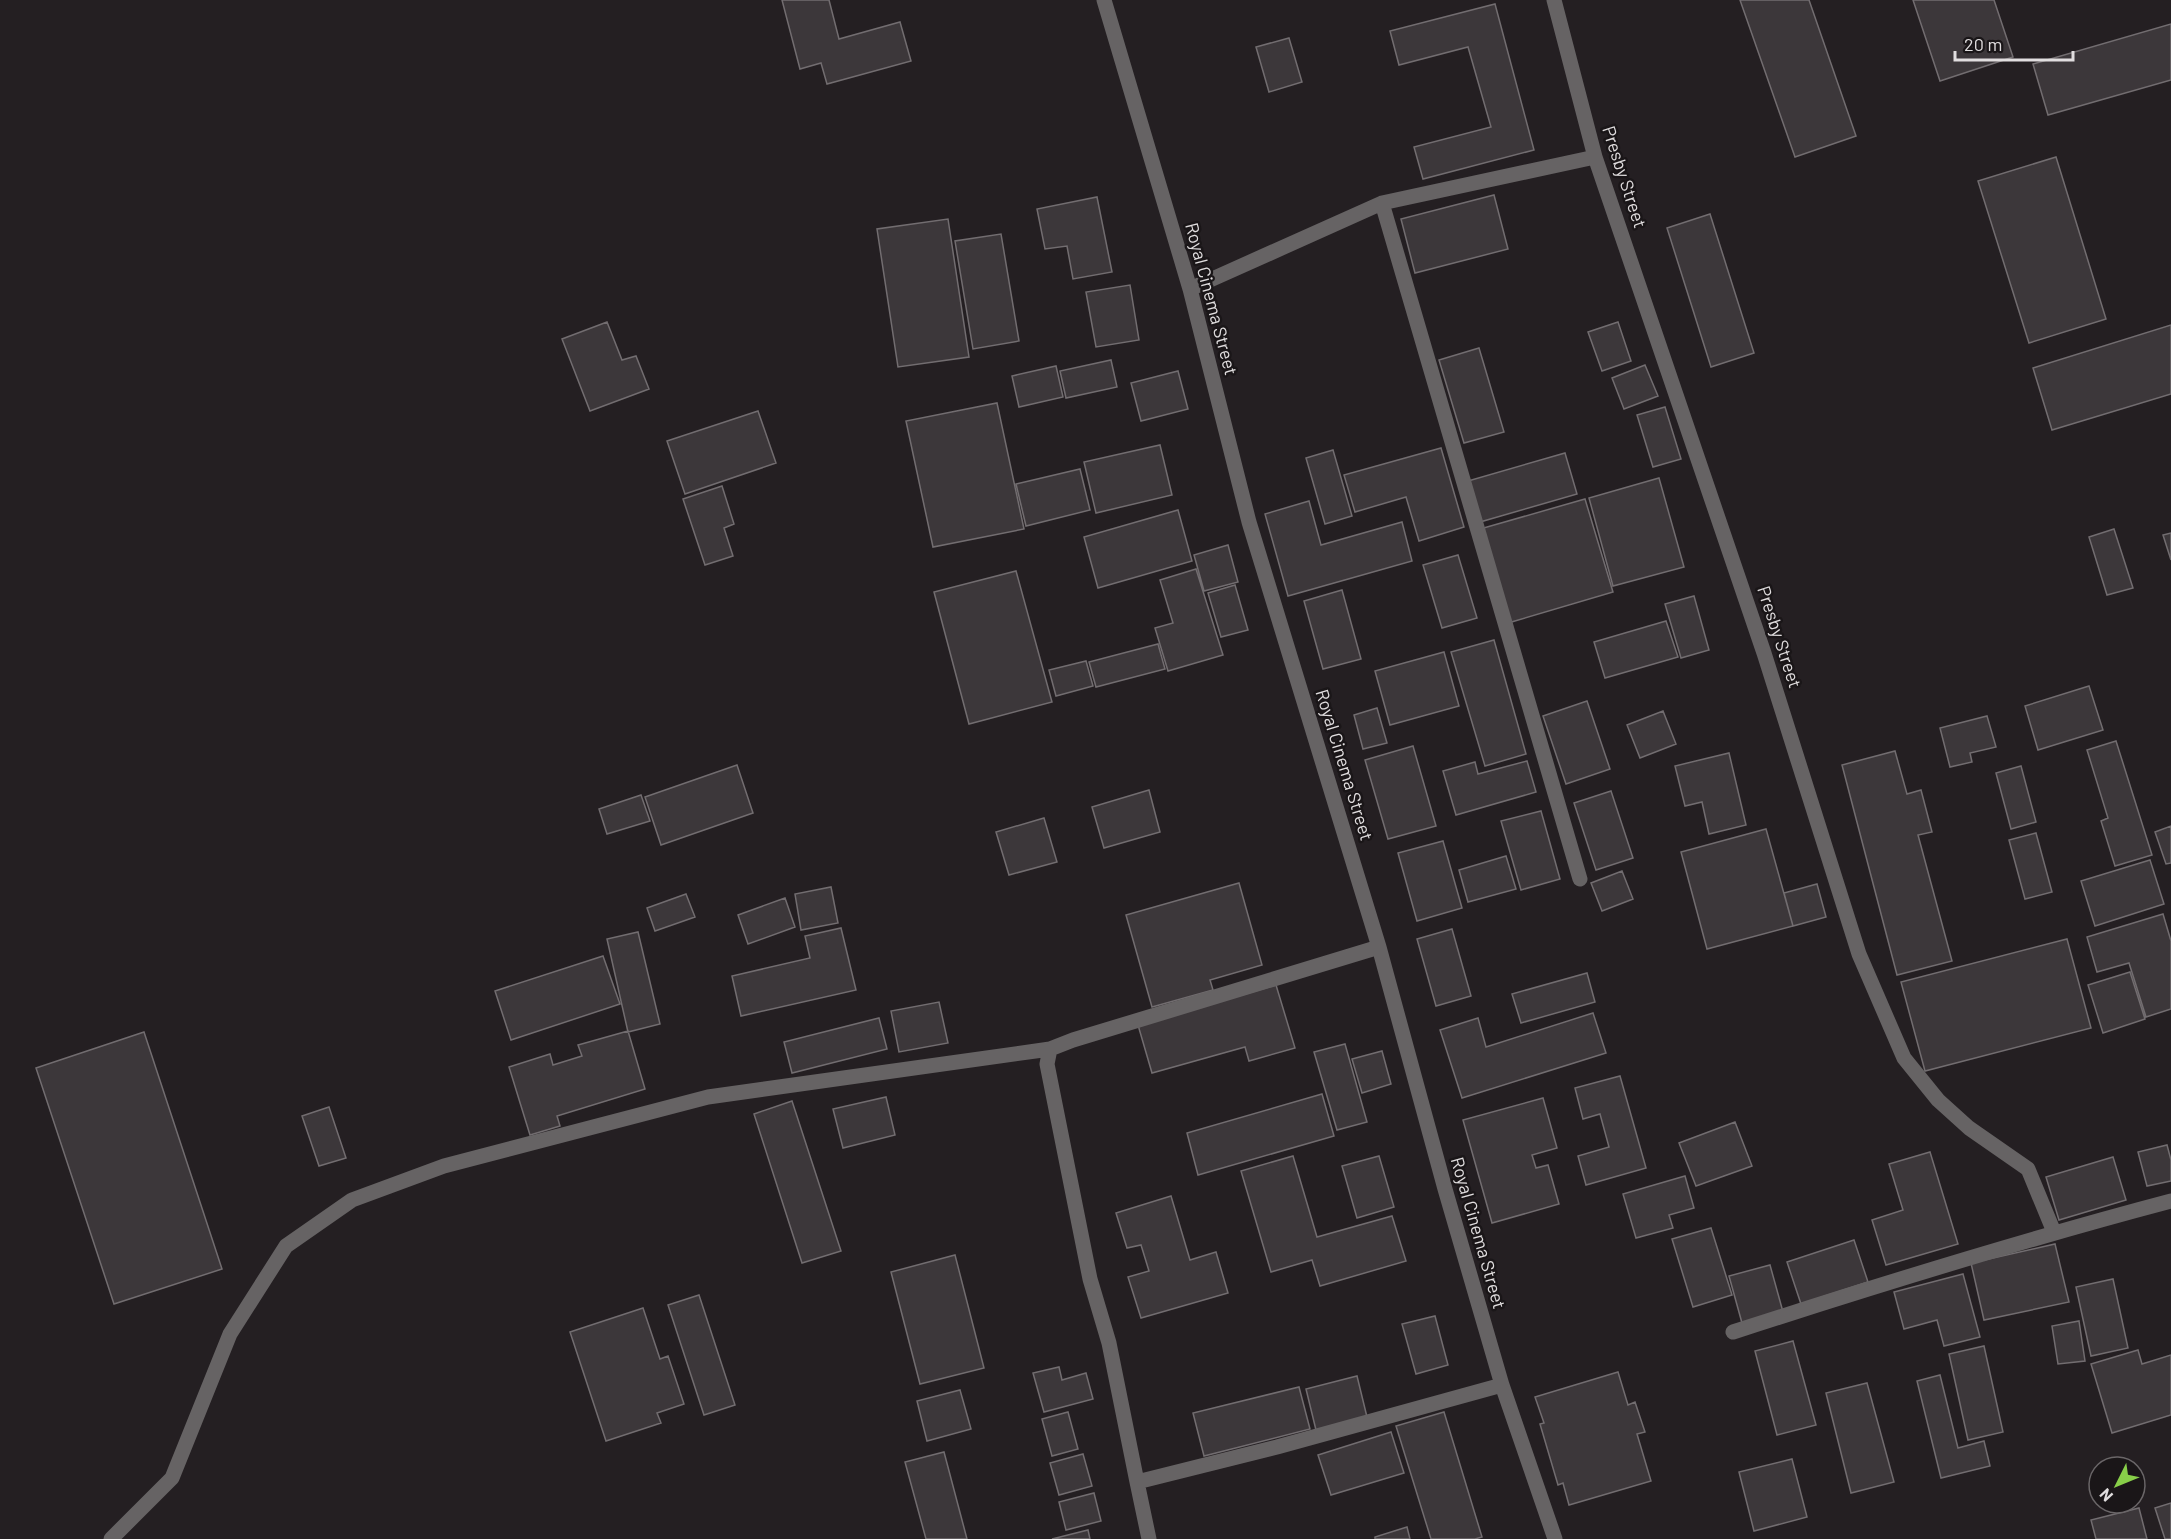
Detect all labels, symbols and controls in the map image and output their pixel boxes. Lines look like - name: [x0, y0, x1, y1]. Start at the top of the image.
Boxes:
- scale bar: [1955, 24, 2074, 62]
- text: 20 m: [1964, 33, 2002, 55]
- street label: Presby Street: [1598, 123, 1652, 230]
- street label: Royal Cinema Street: [1181, 220, 1243, 377]
- street label: Presby Street: [1753, 583, 1807, 690]
- street label: Royal Cinema Street: [1311, 686, 1378, 843]
- street label: Royal Cinema Street: [1447, 1154, 1511, 1311]
- north arrow: [2087, 1455, 2147, 1515]
- text: N: [2095, 1485, 2116, 1506]

